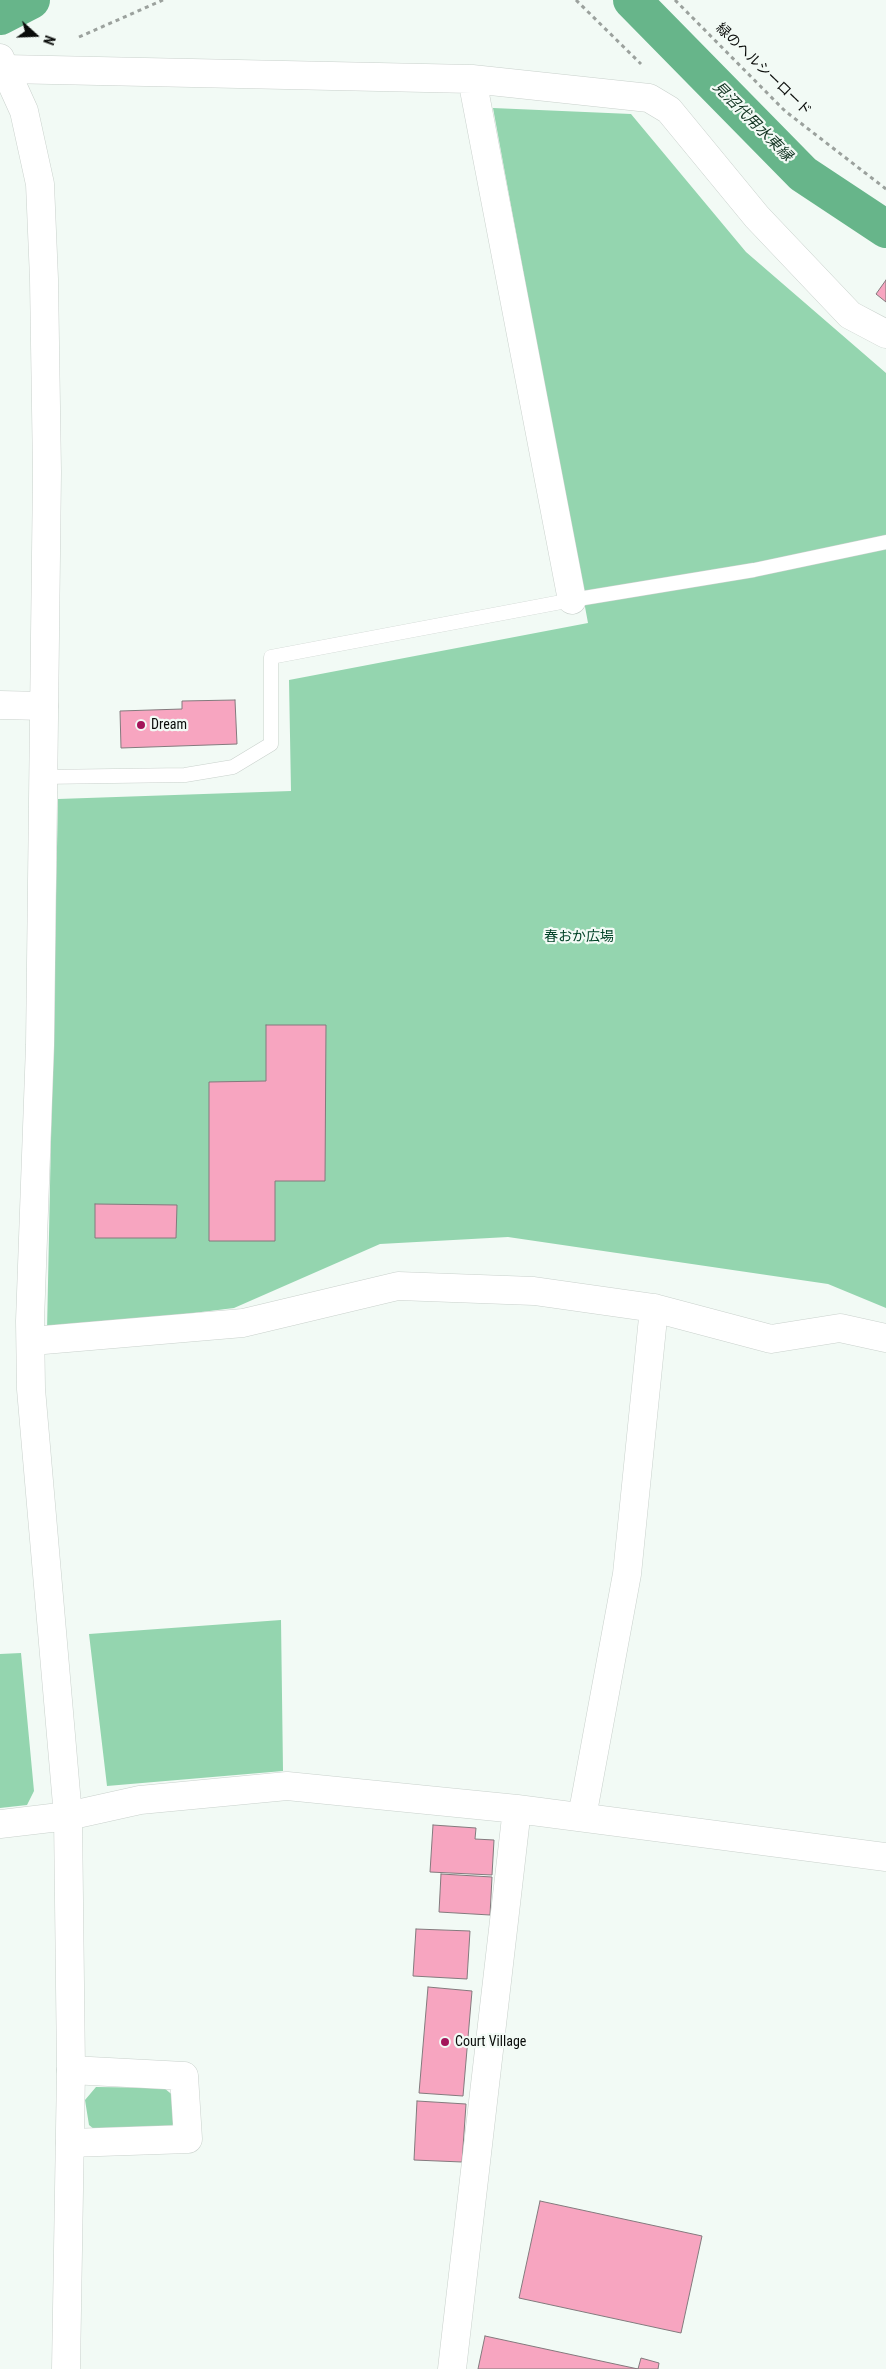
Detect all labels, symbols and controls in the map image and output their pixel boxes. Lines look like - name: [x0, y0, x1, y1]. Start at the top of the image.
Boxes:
- north arrow: [10, 10, 60, 60]
- street label: 緑のヘルシーロード: [712, 20, 814, 120]
- text: N: [40, 33, 58, 47]
- water label: 見沼代用水東縁: [709, 79, 795, 165]
- place label: Dream: [151, 717, 187, 733]
- marker: Dream: [135, 719, 147, 731]
- park label: 春おか広場: [544, 929, 614, 945]
- place label: Court Village: [455, 2034, 526, 2050]
- marker: Court Village: [439, 2036, 451, 2048]

